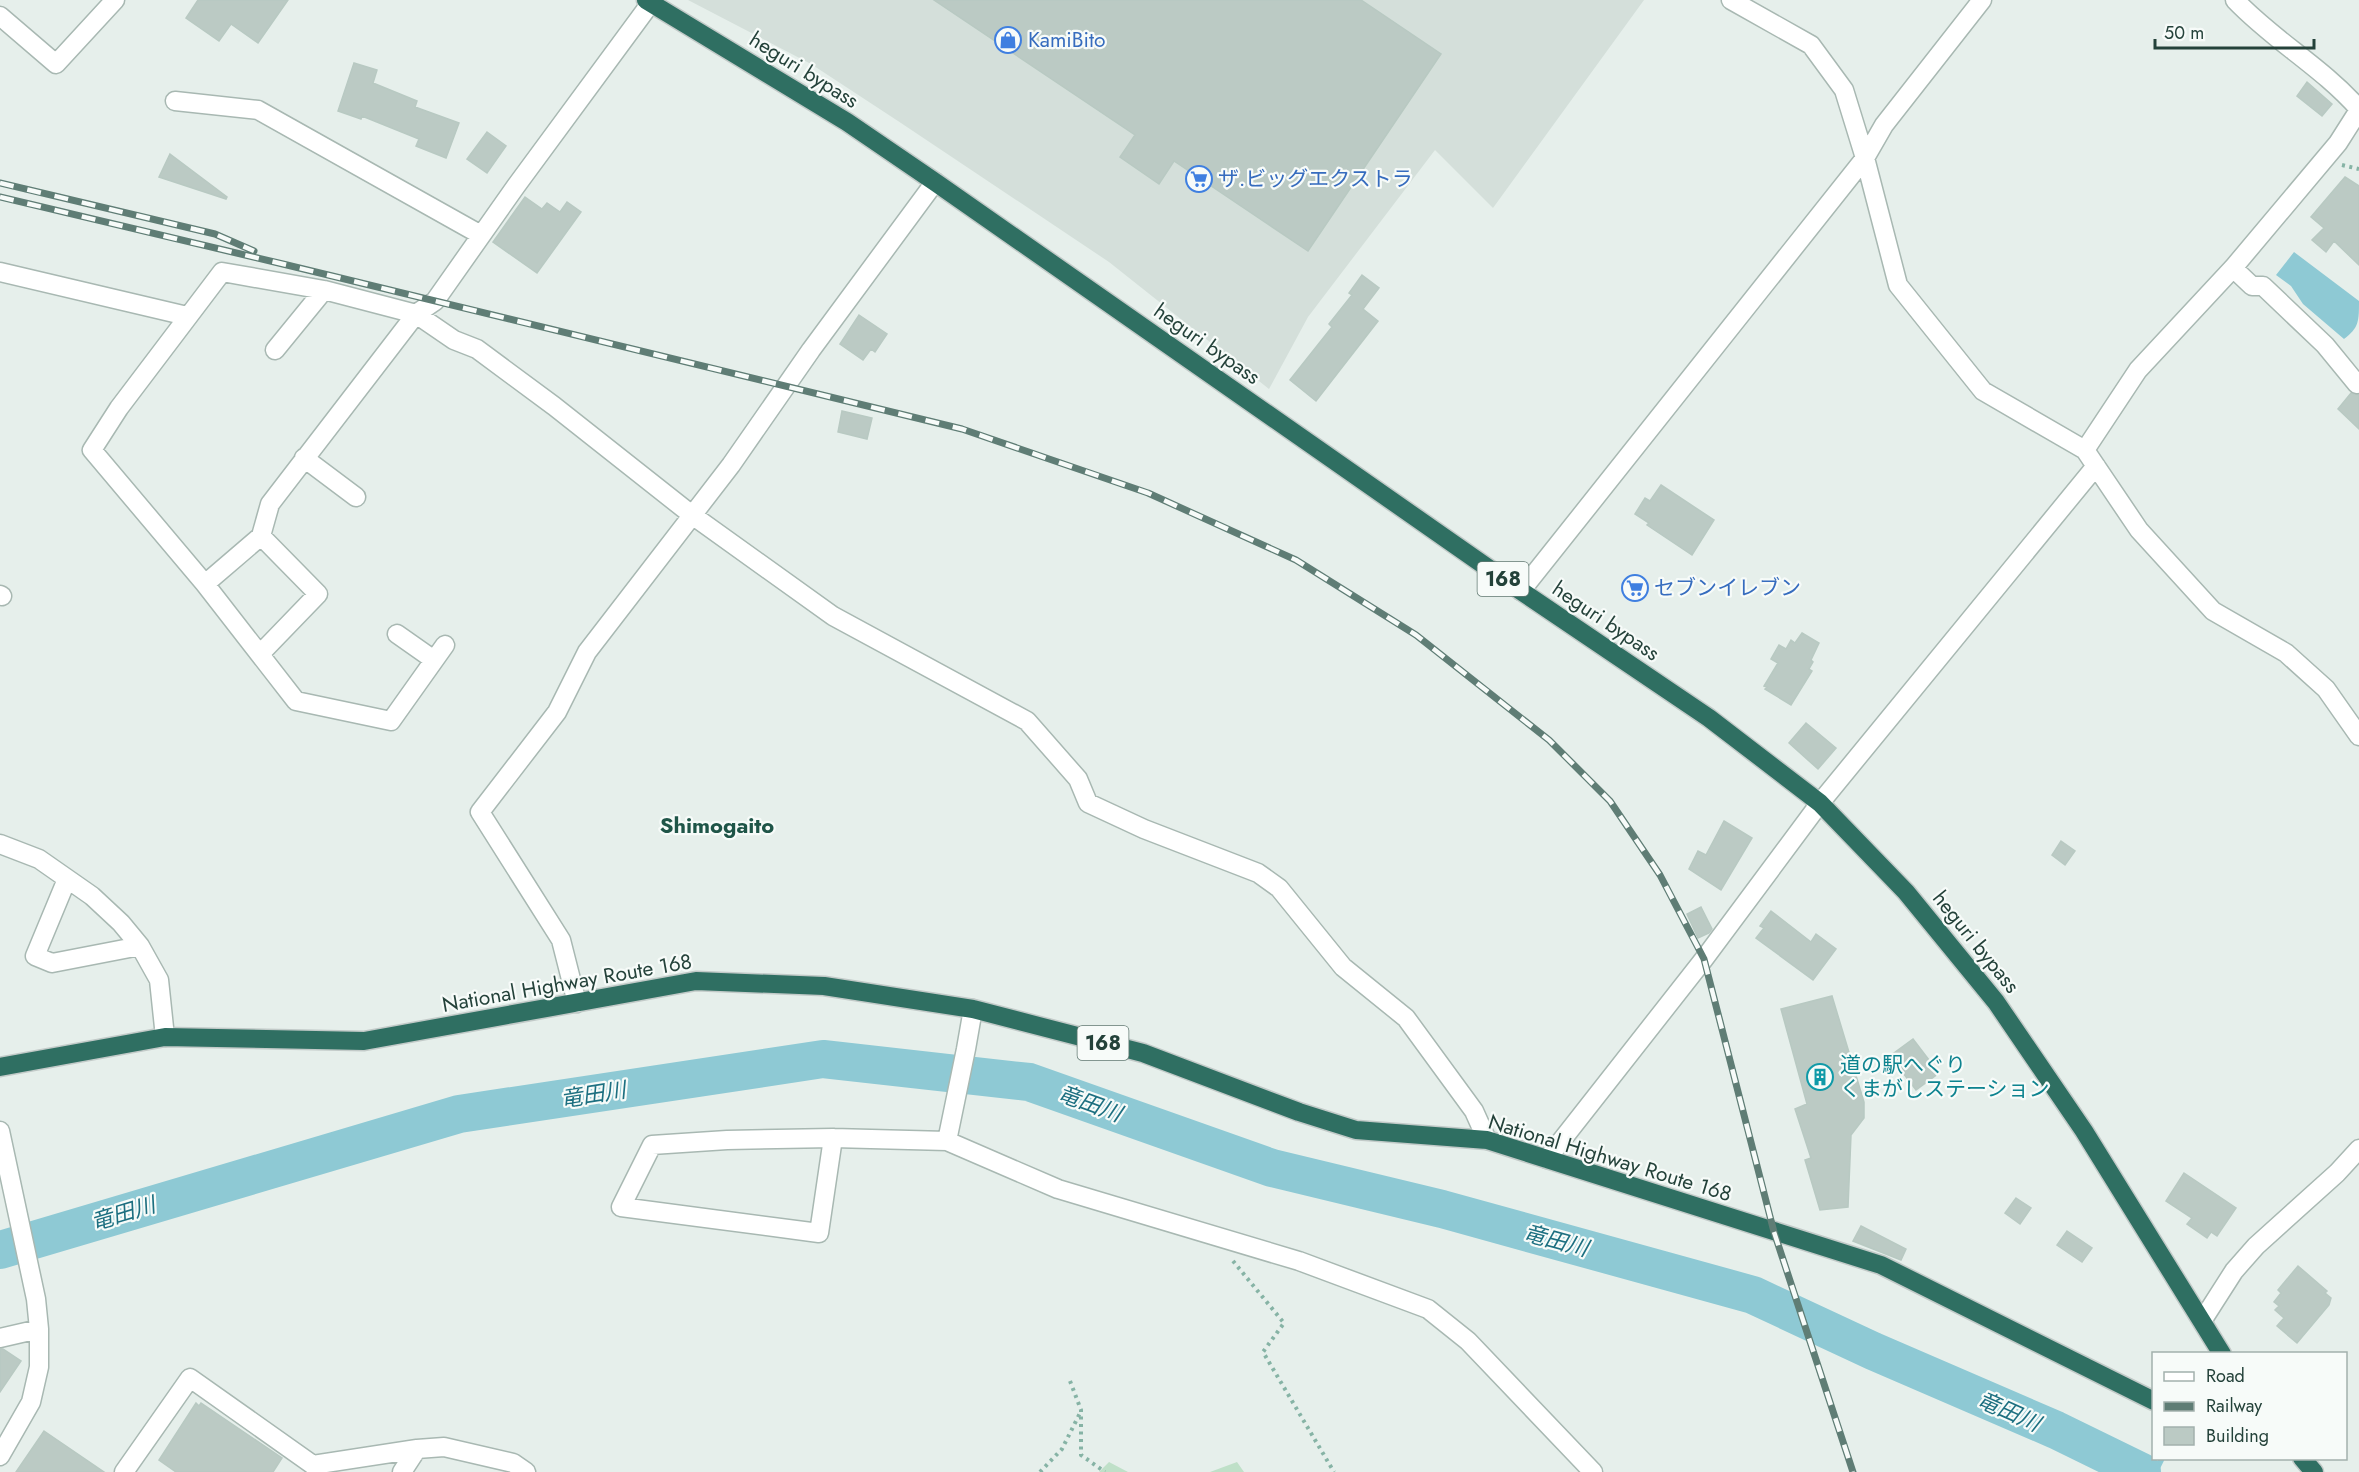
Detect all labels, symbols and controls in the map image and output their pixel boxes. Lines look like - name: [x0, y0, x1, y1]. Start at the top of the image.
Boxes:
- scale bar: [2155, 12, 2314, 50]
- text: 50 m: [2164, 20, 2204, 46]
- street label: heguri bypass: [744, 25, 864, 115]
- shop icon: KamiBito: [993, 25, 1023, 55]
- place label: KamiBito: [1028, 25, 1106, 55]
- supermarket icon: ザ.ビッグエクストラ: [1184, 164, 1214, 194]
- place label: ザ.ビッグエクストラ: [1218, 164, 1413, 194]
- street label: heguri bypass: [1148, 296, 1266, 392]
- road number: 168: [1478, 562, 1528, 596]
- supermarket icon: セブンイレブン: [1620, 573, 1650, 603]
- place label: セブンイレブン: [1654, 573, 1801, 603]
- street label: heguri bypass: [1546, 574, 1666, 668]
- district label: Shimogaito: [660, 809, 774, 841]
- street label: heguri bypass: [1925, 884, 2027, 1000]
- street label: National Highway Route 168: [440, 946, 694, 1020]
- road number: 168: [1078, 1026, 1128, 1060]
- place label: 道の駅へぐり くまがしステーション: [1840, 1050, 2050, 1104]
- building icon: 道の駅へぐり くまがしステーション: [1805, 1062, 1835, 1092]
- water label: 竜田川: [558, 1073, 630, 1115]
- water label: 竜田川: [1054, 1077, 1128, 1130]
- street label: National Highway Route 168: [1485, 1107, 1735, 1209]
- water label: 竜田川: [87, 1187, 161, 1238]
- water label: 竜田川: [1520, 1216, 1594, 1265]
- legend: [2152, 1352, 2347, 1460]
- text: Road: [2206, 1363, 2245, 1389]
- water label: 竜田川: [1972, 1383, 2047, 1440]
- text: Railway: [2206, 1393, 2262, 1419]
- text: Building: [2206, 1423, 2269, 1449]

